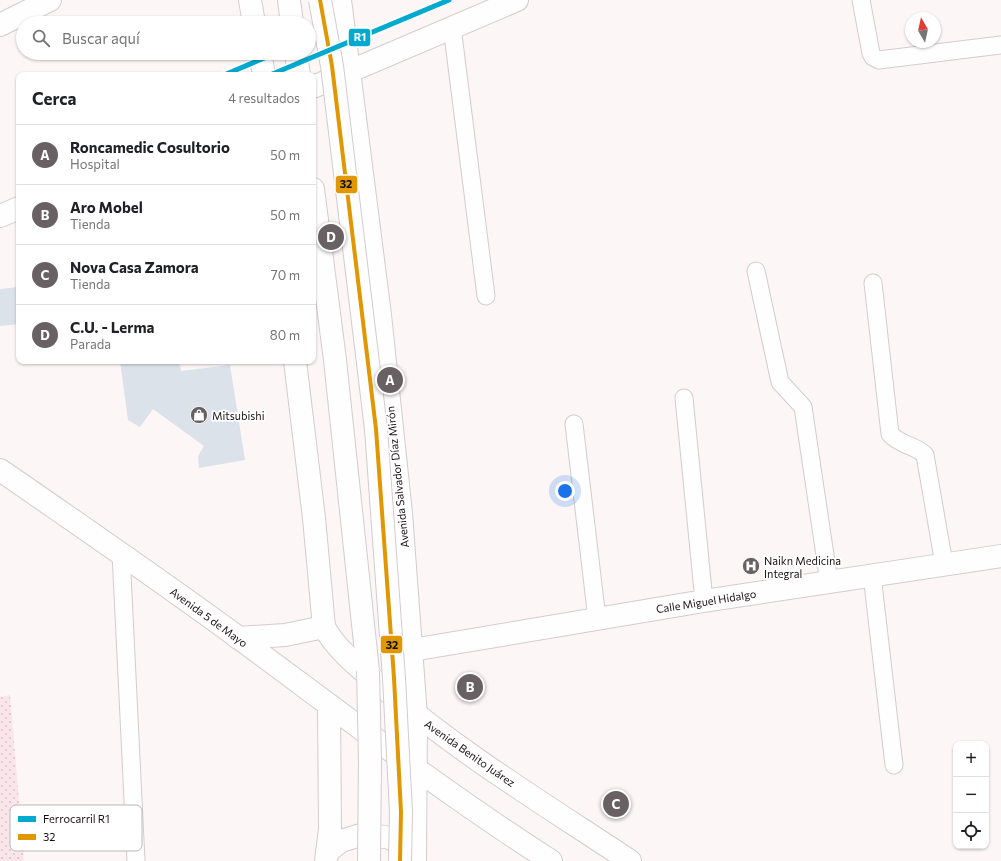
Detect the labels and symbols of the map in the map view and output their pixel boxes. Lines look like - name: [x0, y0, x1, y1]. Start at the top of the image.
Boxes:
- north arrow: [905, 12, 941, 48]
- line badge: R1: [348, 28, 371, 47]
- text: R1: [354, 30, 366, 43]
- line badge: 32: [335, 175, 358, 194]
- text: 32: [340, 177, 352, 190]
- pin: D: [318, 222, 344, 252]
- pin: A: [377, 365, 403, 395]
- shop icon: Mitsubishi: [189, 405, 209, 425]
- street label: Avenida Salvador Díaz Mirón: [383, 406, 411, 548]
- place label: Mitsubishi: [212, 409, 265, 422]
- your location: [555, 481, 575, 501]
- place label: Naikn Medicina Integral: [764, 554, 841, 580]
- hospital icon: Naikn Medicina Integral: [741, 556, 761, 576]
- street label: Avenida 5 de Mayo: [168, 585, 251, 650]
- street label: Calle Miguel Hidalgo: [655, 587, 757, 615]
- line badge: 32: [380, 635, 403, 654]
- text: 32: [386, 638, 398, 651]
- pin: B: [457, 672, 483, 702]
- street label: Avenida Benito Juárez: [422, 717, 518, 790]
- pin: C: [603, 789, 629, 819]
- legend: [10, 805, 142, 851]
- text: Ferrocarril R1: [43, 812, 110, 825]
- text: 32: [43, 830, 55, 843]

